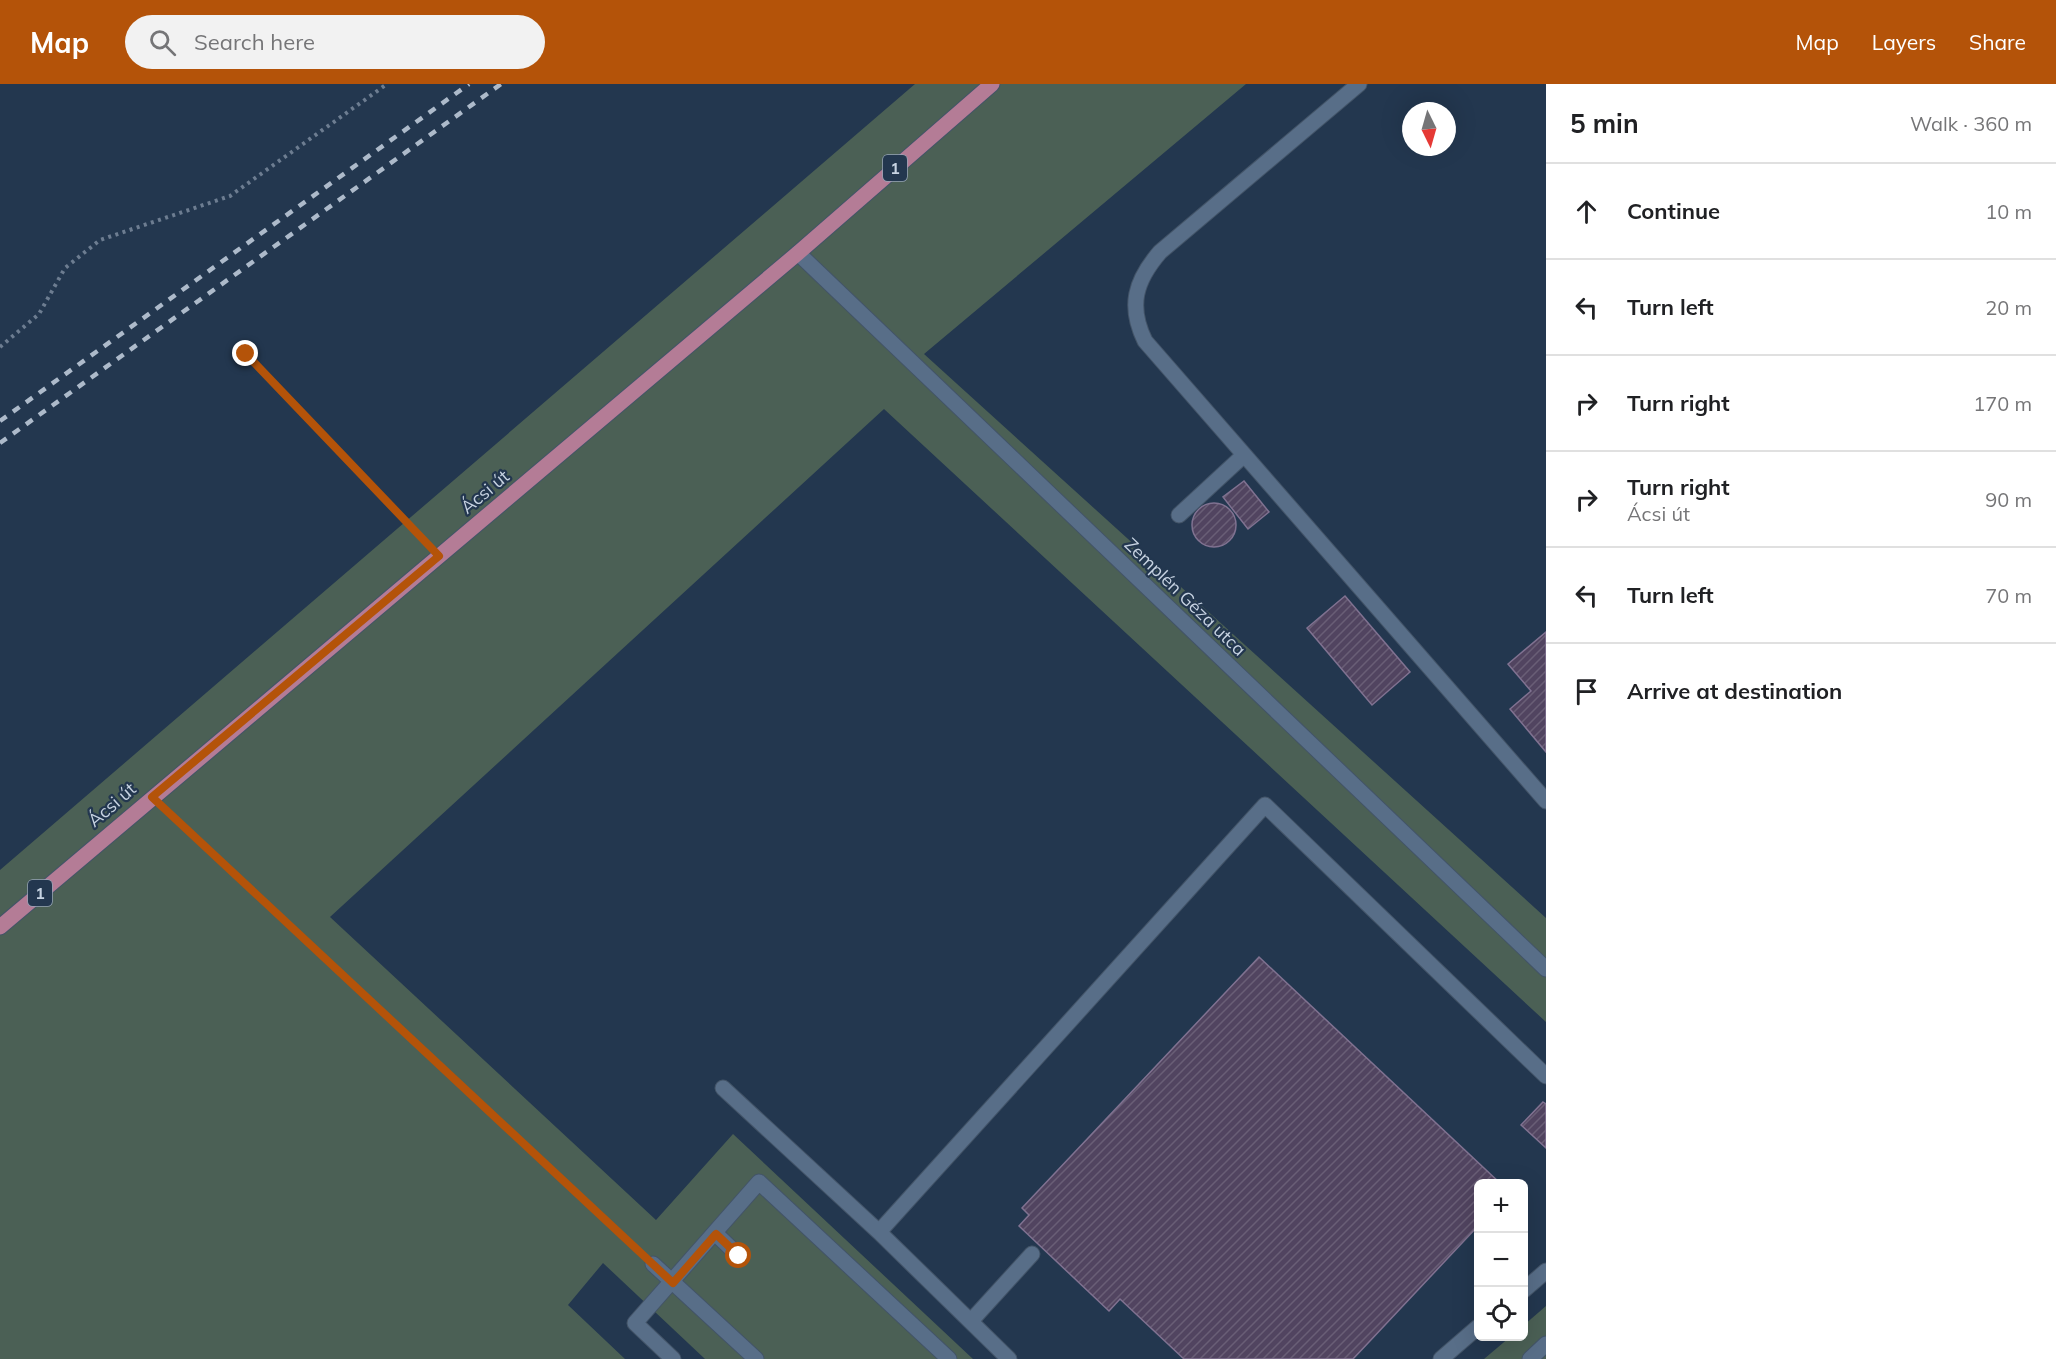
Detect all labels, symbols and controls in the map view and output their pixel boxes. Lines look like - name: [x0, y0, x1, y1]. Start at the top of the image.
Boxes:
- search box: [125, 15, 545, 69]
- text: Map: [30, 25, 89, 60]
- icon: search: [146, 26, 179, 59]
- text: Search here: [194, 28, 315, 56]
- text: Map: [1796, 29, 1839, 55]
- text: Layers: [1872, 29, 1936, 55]
- text: Share: [1969, 29, 2026, 55]
- north arrow: [1402, 102, 1456, 156]
- text: 5 min: [1570, 107, 1639, 140]
- text: Walk · 360 m: [1910, 111, 2032, 136]
- road number: 1: [883, 155, 907, 181]
- icon: ahead: [1570, 195, 1603, 228]
- text: Continue: [1627, 197, 1720, 225]
- text: 10 m: [1985, 199, 2032, 224]
- icon: left: [1570, 291, 1603, 324]
- text: Turn left: [1627, 293, 1714, 321]
- text: 20 m: [1985, 295, 2032, 320]
- route end: [232, 340, 258, 366]
- icon: right: [1570, 387, 1603, 420]
- text: Turn right: [1627, 389, 1730, 417]
- text: 170 m: [1973, 391, 2032, 416]
- street label: Ácsi út: [456, 465, 514, 519]
- text: Turn right: [1627, 473, 1730, 501]
- icon: right: [1570, 483, 1603, 516]
- text: 90 m: [1985, 487, 2032, 512]
- text: Ácsi út: [1627, 501, 1690, 526]
- street label: Zemplén Géza utca: [1120, 533, 1251, 661]
- icon: left: [1570, 579, 1603, 612]
- text: Turn left: [1627, 581, 1714, 609]
- text: 70 m: [1985, 583, 2032, 608]
- icon: arrive: [1570, 675, 1603, 708]
- text: Arrive at destination: [1627, 677, 1842, 705]
- street label: Ácsi út: [83, 777, 141, 832]
- road number: 1: [28, 880, 52, 906]
- map controls: [1474, 1179, 1528, 1341]
- button: +: [1474, 1179, 1528, 1233]
- button: −: [1474, 1233, 1528, 1287]
- route start: [725, 1242, 751, 1268]
- button: locate: [1474, 1287, 1528, 1341]

